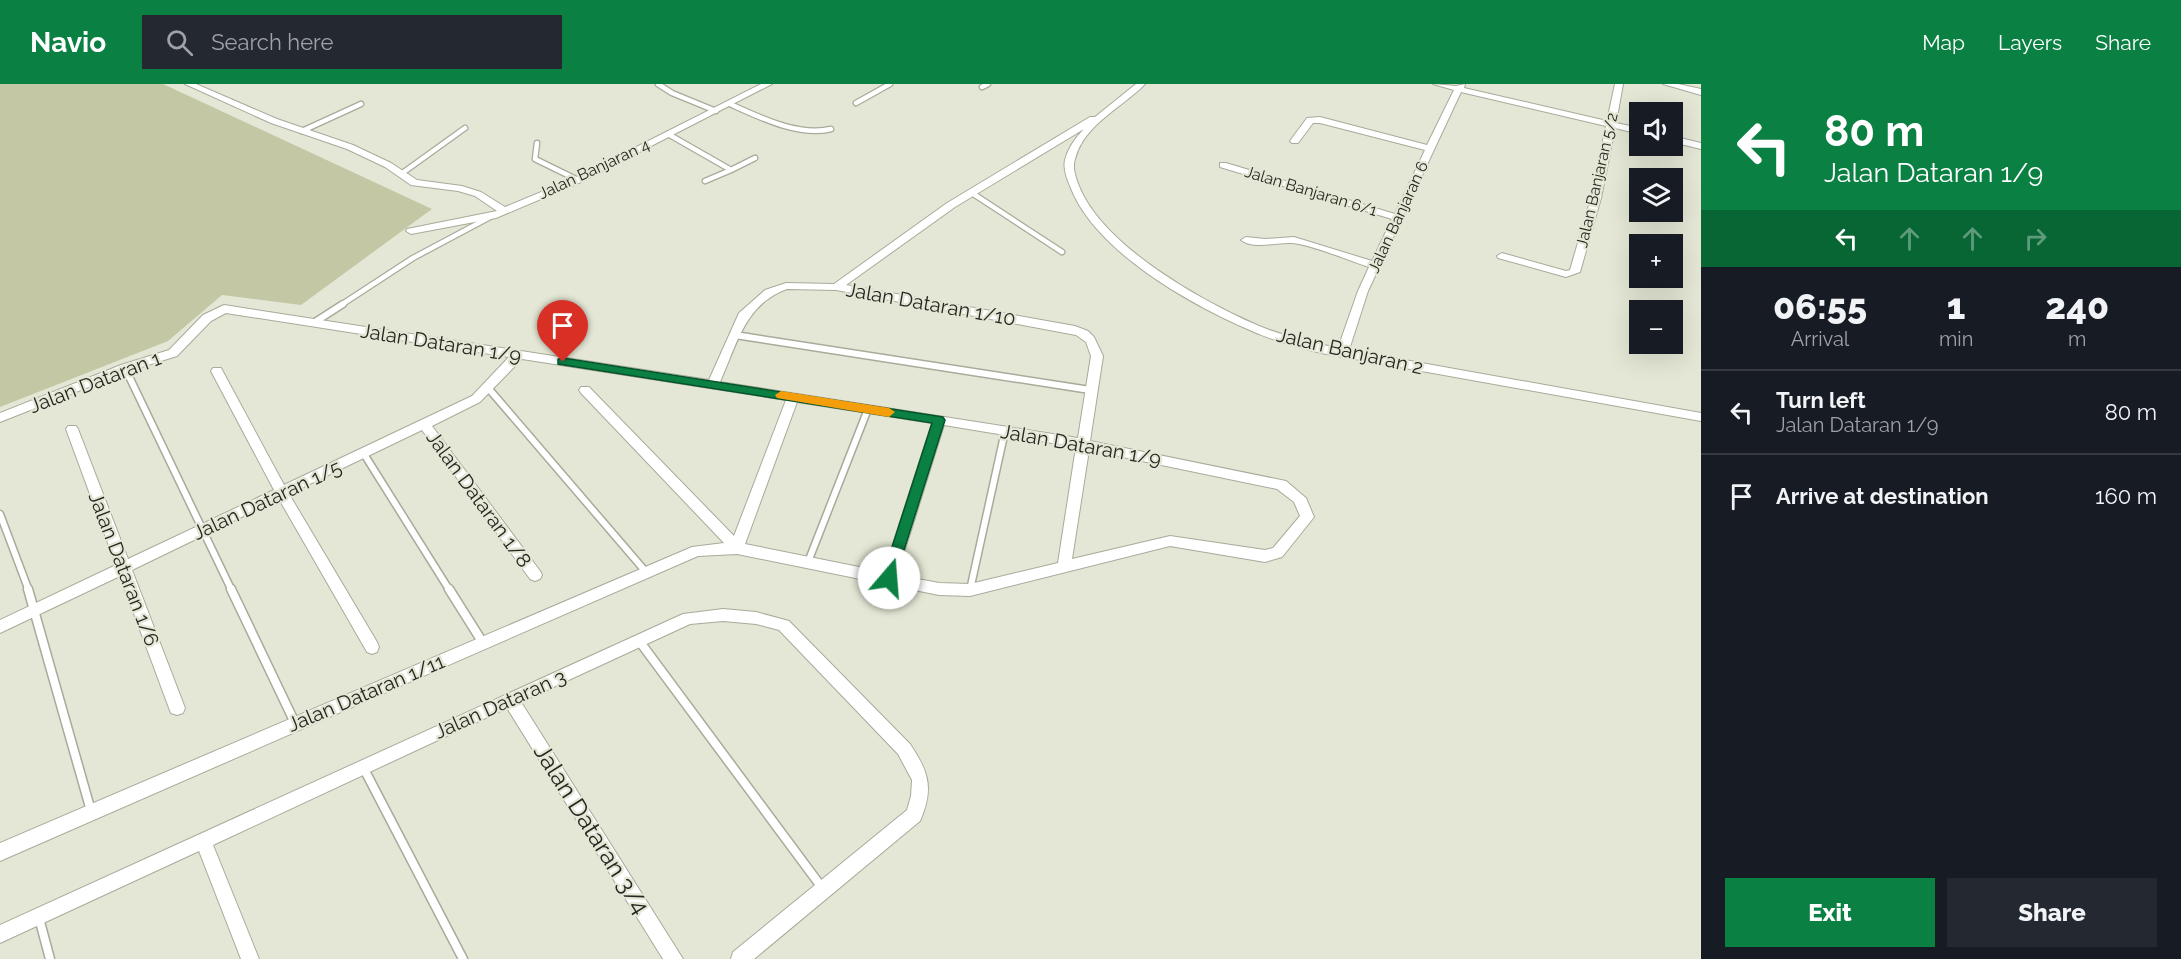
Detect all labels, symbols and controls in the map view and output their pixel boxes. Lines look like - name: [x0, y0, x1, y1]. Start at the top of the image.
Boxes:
- search box: [142, 15, 562, 69]
- text: Navio: [30, 26, 106, 59]
- icon: search: [163, 26, 196, 59]
- text: Search here: [211, 29, 333, 55]
- text: Map: [1922, 30, 1965, 55]
- text: Layers: [1998, 30, 2062, 55]
- text: Share: [2095, 30, 2151, 55]
- map controls: [1629, 102, 1683, 354]
- button: sound: [1629, 102, 1683, 156]
- text: 80 m: [1824, 107, 1924, 156]
- icon: left: [1725, 108, 1803, 186]
- street label: Jalan Banjaran 5/2: [1572, 111, 1622, 249]
- street label: Jalan Banjaran 4: [536, 135, 653, 203]
- text: Jalan Dataran 1/9: [1824, 157, 2043, 188]
- street label: Jalan Banjaran 6: [1364, 158, 1432, 276]
- street label: Jalan Banjaran 6/1: [1243, 162, 1380, 220]
- button: layers: [1629, 168, 1683, 222]
- icon: left: [1830, 222, 1863, 255]
- icon: ahead: [1893, 222, 1926, 255]
- icon: ahead: [1956, 222, 1989, 255]
- icon: right: [2019, 222, 2052, 255]
- button: +: [1629, 234, 1683, 288]
- street label: Jalan Dataran 1/10: [844, 277, 1018, 331]
- text: 06:55: [1773, 285, 1867, 327]
- text: 1: [1947, 285, 1965, 327]
- text: 240: [2045, 285, 2109, 327]
- pin: [537, 300, 588, 362]
- button: −: [1629, 300, 1683, 354]
- icon: arrive: [546, 309, 579, 342]
- street label: Jalan Dataran 1/9: [359, 318, 523, 368]
- street label: Jalan Banjaran 2: [1274, 322, 1426, 380]
- text: Arrival: [1791, 327, 1849, 351]
- text: min: [1939, 327, 1973, 351]
- text: m: [2068, 327, 2086, 351]
- street label: Jalan Dataran 1: [26, 346, 165, 418]
- text: Turn left: [1776, 387, 1866, 413]
- icon: left: [1725, 396, 1758, 429]
- text: 80 m: [2105, 399, 2157, 425]
- text: Jalan Dataran 1/9: [1776, 413, 1938, 437]
- street label: Jalan Dataran 1/9: [999, 419, 1163, 471]
- street label: Jalan Dataran 1/8: [421, 426, 537, 572]
- street label: Jalan Dataran 1/5: [189, 455, 345, 545]
- icon: arrive: [1725, 480, 1758, 513]
- text: Arrive at destination: [1776, 483, 1989, 509]
- text: 160 m: [2095, 483, 2157, 509]
- street label: Jalan Dataran 1/6: [84, 489, 164, 649]
- position arrow: [857, 546, 921, 610]
- street label: Jalan Dataran 1/11: [284, 649, 448, 737]
- street label: Jalan Dataran 3: [431, 664, 569, 744]
- street label: Jalan Dataran 3/4: [528, 739, 656, 919]
- button: Exit: [1725, 878, 1935, 947]
- button: Share: [1947, 878, 2157, 947]

